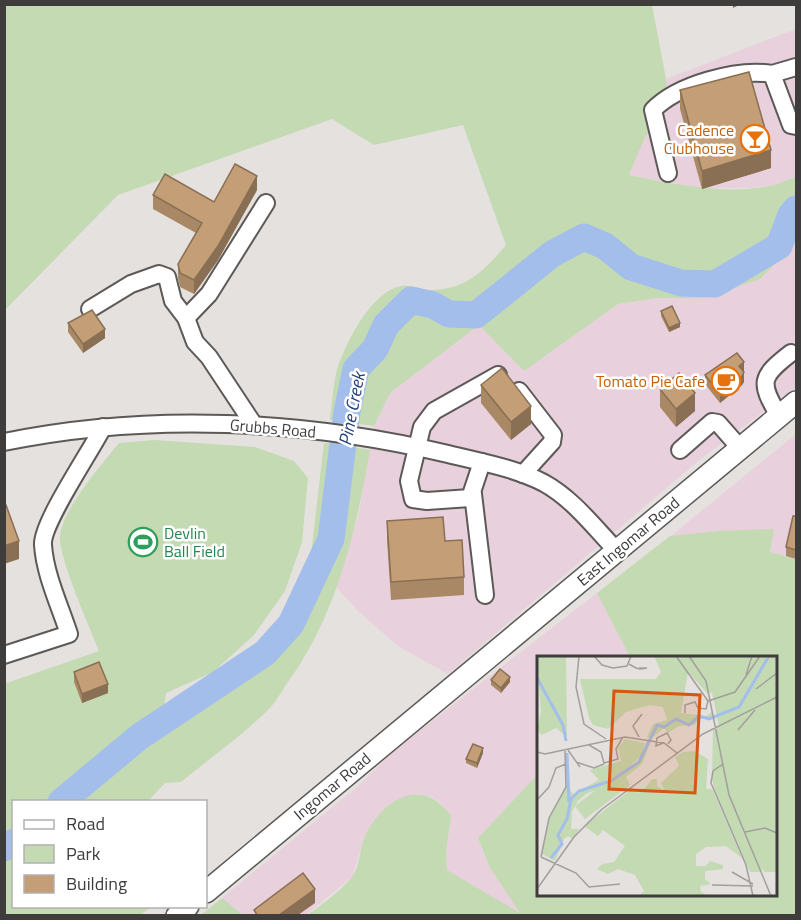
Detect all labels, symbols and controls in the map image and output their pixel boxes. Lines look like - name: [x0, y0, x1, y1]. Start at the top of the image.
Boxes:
- place label: Cadence Clubhouse: [664, 118, 734, 160]
- bar icon: Cadence Clubhouse: [739, 123, 771, 155]
- cafe icon: Tomato Pie Cafe: [710, 365, 742, 397]
- water label: Pine Creek: [331, 368, 372, 448]
- place label: Tomato Pie Cafe: [596, 369, 705, 393]
- street label: Grubbs Road: [229, 412, 317, 444]
- street label: East Ingomar Road: [571, 491, 685, 591]
- place label: Devlin Ball Field: [164, 521, 225, 563]
- sports icon: Devlin Ball Field: [127, 526, 159, 558]
- inset map: [537, 656, 777, 896]
- street label: Ingomar Road: [288, 747, 376, 825]
- legend: [12, 800, 207, 908]
- text: Road: [66, 810, 105, 837]
- text: Park: [66, 840, 101, 867]
- text: Building: [66, 870, 127, 897]

